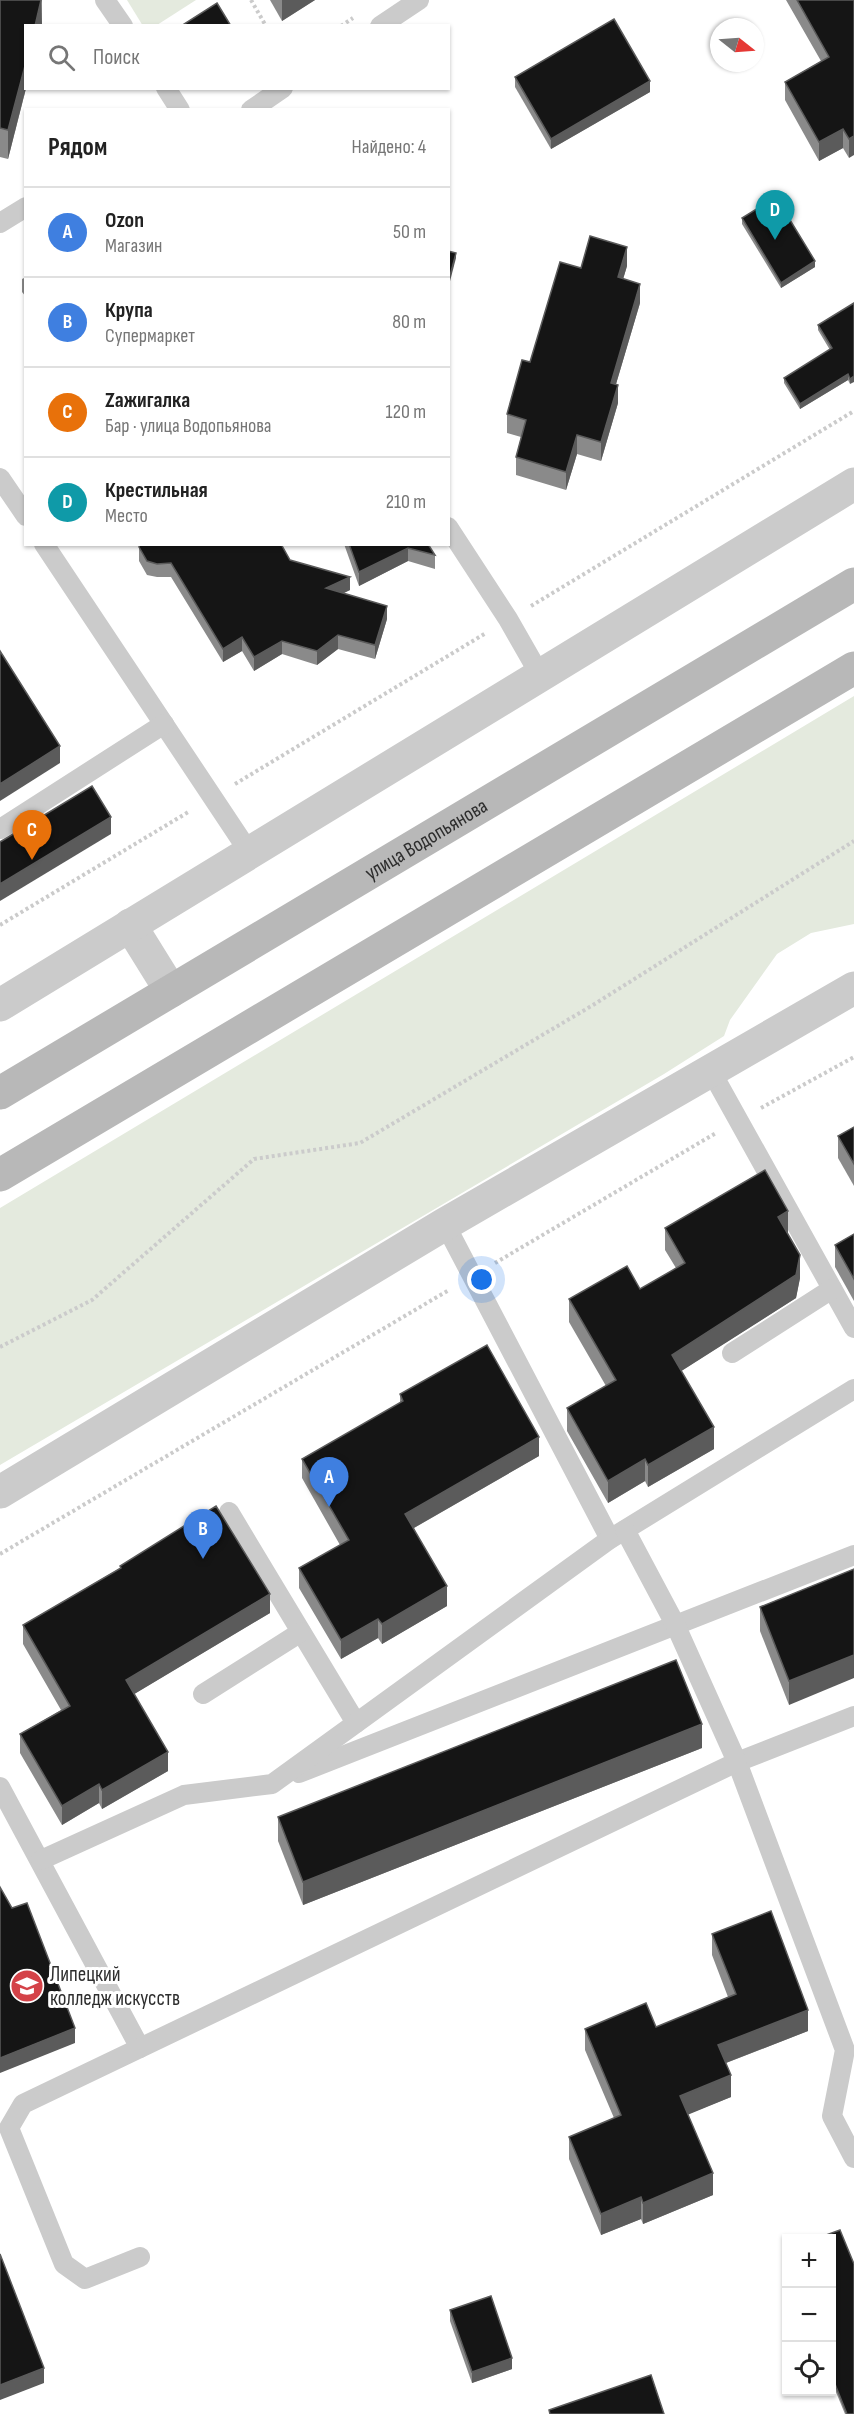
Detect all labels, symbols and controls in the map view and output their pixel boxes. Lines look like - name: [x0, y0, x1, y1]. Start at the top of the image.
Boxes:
- north arrow: [710, 18, 764, 72]
- search box: [24, 24, 450, 90]
- icon: search: [45, 41, 78, 74]
- text: Поиск: [93, 44, 139, 71]
- text: Рядом: [48, 132, 107, 163]
- text: Найдено: 4: [352, 135, 426, 159]
- pin: D: [756, 190, 794, 240]
- text: Ozon: [105, 207, 144, 234]
- text: A: [63, 220, 72, 244]
- text: 50 m: [393, 220, 426, 244]
- text: Магазин: [105, 234, 162, 258]
- text: Крупа: [105, 297, 153, 324]
- text: B: [63, 310, 72, 334]
- text: 80 m: [392, 310, 426, 334]
- text: Супермаркет: [105, 324, 195, 348]
- text: Zажигалка: [105, 387, 190, 414]
- text: C: [62, 400, 73, 424]
- text: 120 m: [386, 400, 426, 424]
- text: Бар · улица Водопьянова: [105, 414, 272, 438]
- text: Крестильная: [105, 477, 208, 504]
- text: D: [62, 490, 73, 514]
- text: 210 m: [386, 490, 426, 514]
- text: Место: [105, 504, 148, 528]
- street label: улица Водопьянова: [361, 793, 492, 886]
- pin: C: [12, 810, 51, 860]
- your location: [467, 1265, 496, 1294]
- pin: A: [310, 1458, 348, 1507]
- pin: B: [184, 1510, 222, 1559]
- place label: Липецкий колледж искусств: [50, 1962, 180, 2011]
- school or university icon: Липецкий колледж искусств: [9, 1968, 45, 2004]
- map controls: [782, 2234, 836, 2396]
- button: +: [782, 2234, 836, 2288]
- button: −: [782, 2288, 836, 2342]
- button: locate: [782, 2342, 836, 2396]

